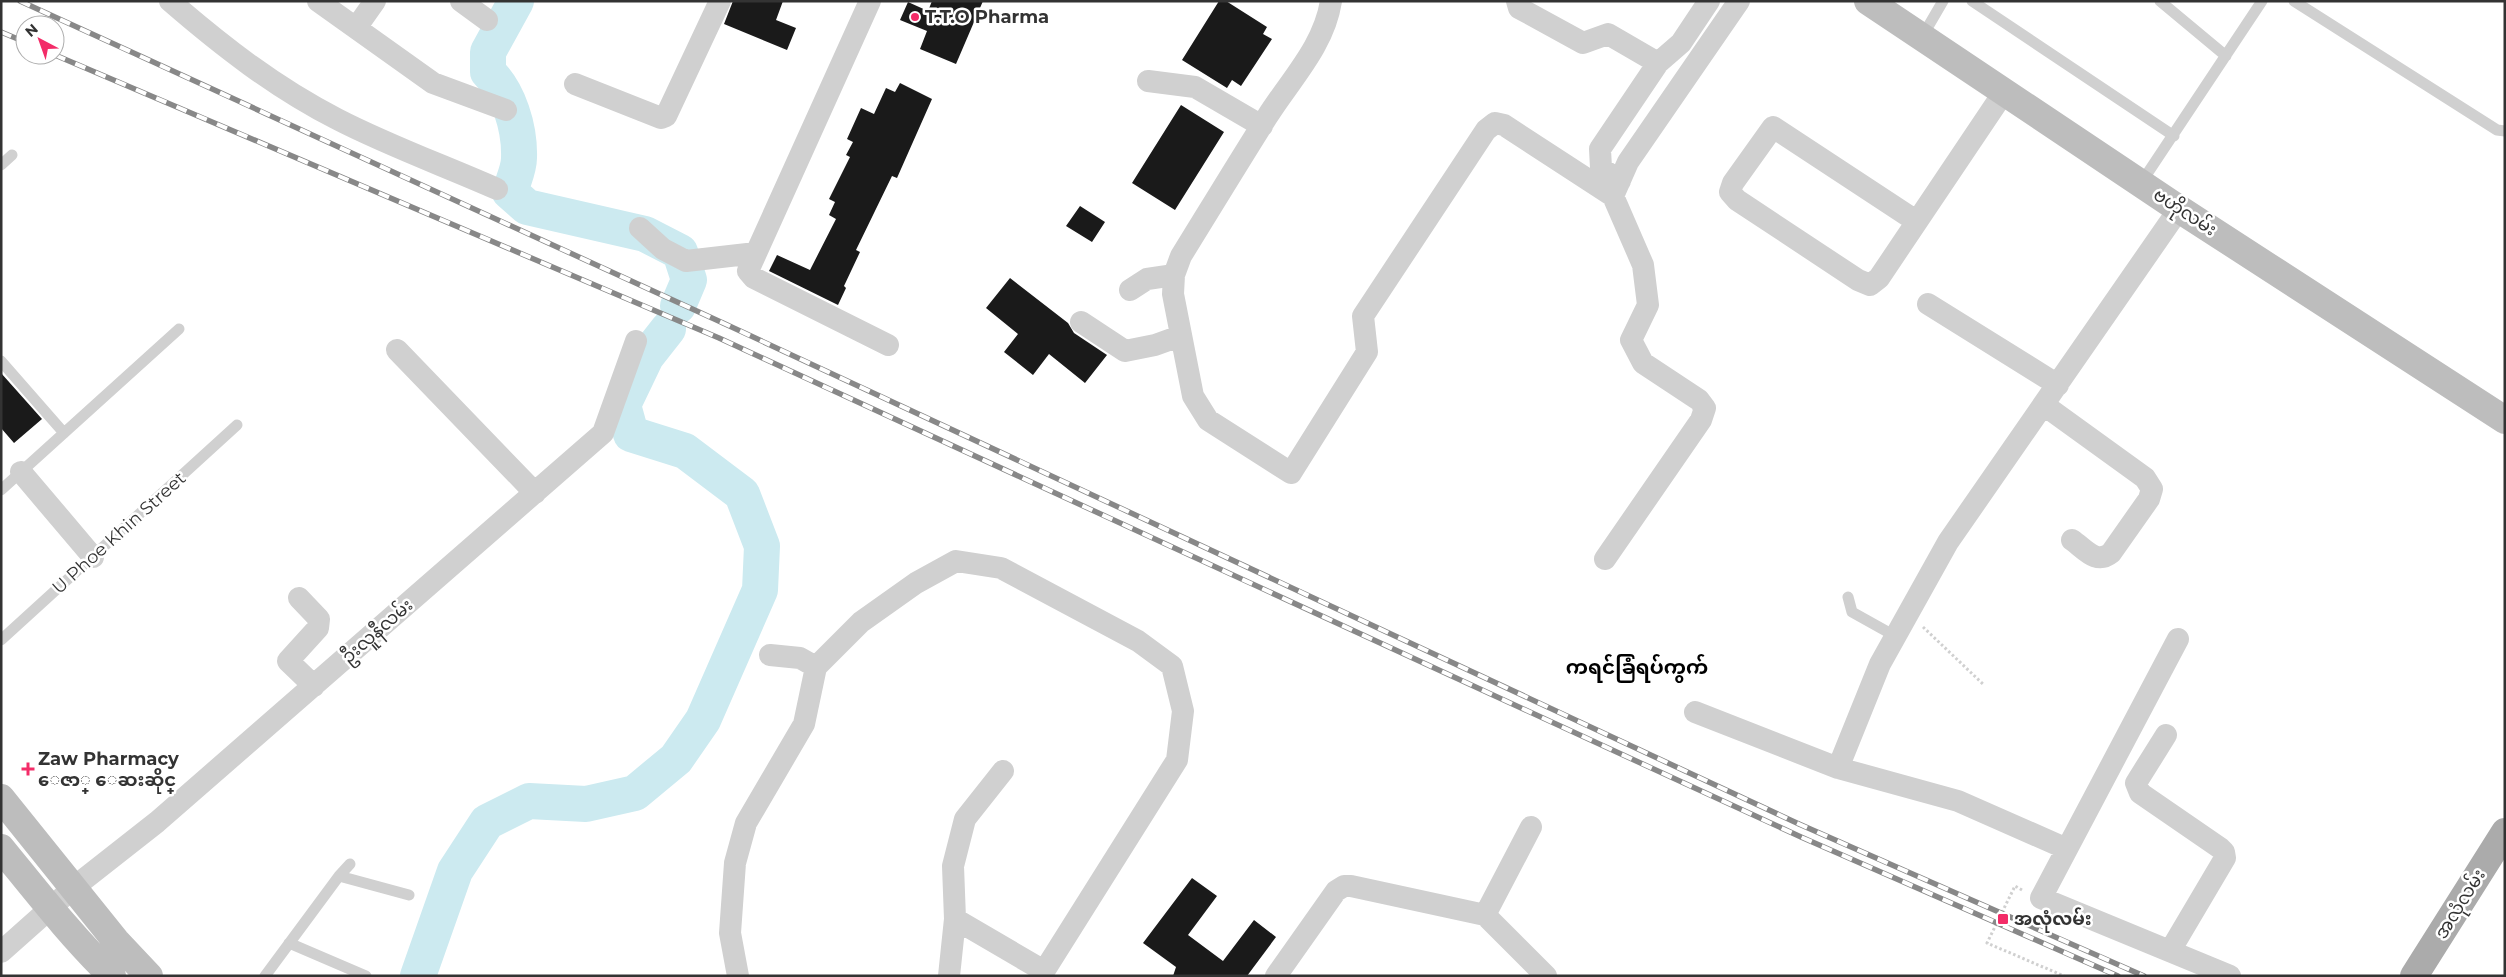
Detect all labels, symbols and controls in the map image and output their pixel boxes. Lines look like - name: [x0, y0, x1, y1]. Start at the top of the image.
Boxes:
- place label: T.T.O Pharma: [925, 6, 1049, 28]
- marker: T.T.O Pharma: [909, 11, 921, 23]
- north arrow: [15, 15, 65, 65]
- text: N: [21, 20, 42, 41]
- street label: ဗဟိုလမ်း: [2147, 181, 2222, 244]
- street label: U Phoe Khin Street: [48, 467, 190, 599]
- street label: ဦးလူနီလမ်း: [335, 592, 420, 671]
- district label: ကရင်ခြံရပ်ကွက်: [1566, 654, 1708, 683]
- place label: Zaw Pharmacy ေဇာ္ ေဆးဆိုင္: [38, 748, 179, 794]
- marker: Zaw Pharmacy ေဇာ္ ေဆးဆိုင္: [22, 763, 34, 775]
- street label: အလုံလမ်း: [2428, 864, 2493, 945]
- place label: အလုံလမ်း: [2014, 907, 2092, 933]
- marker: အလုံလမ်း: [1996, 912, 2010, 926]

